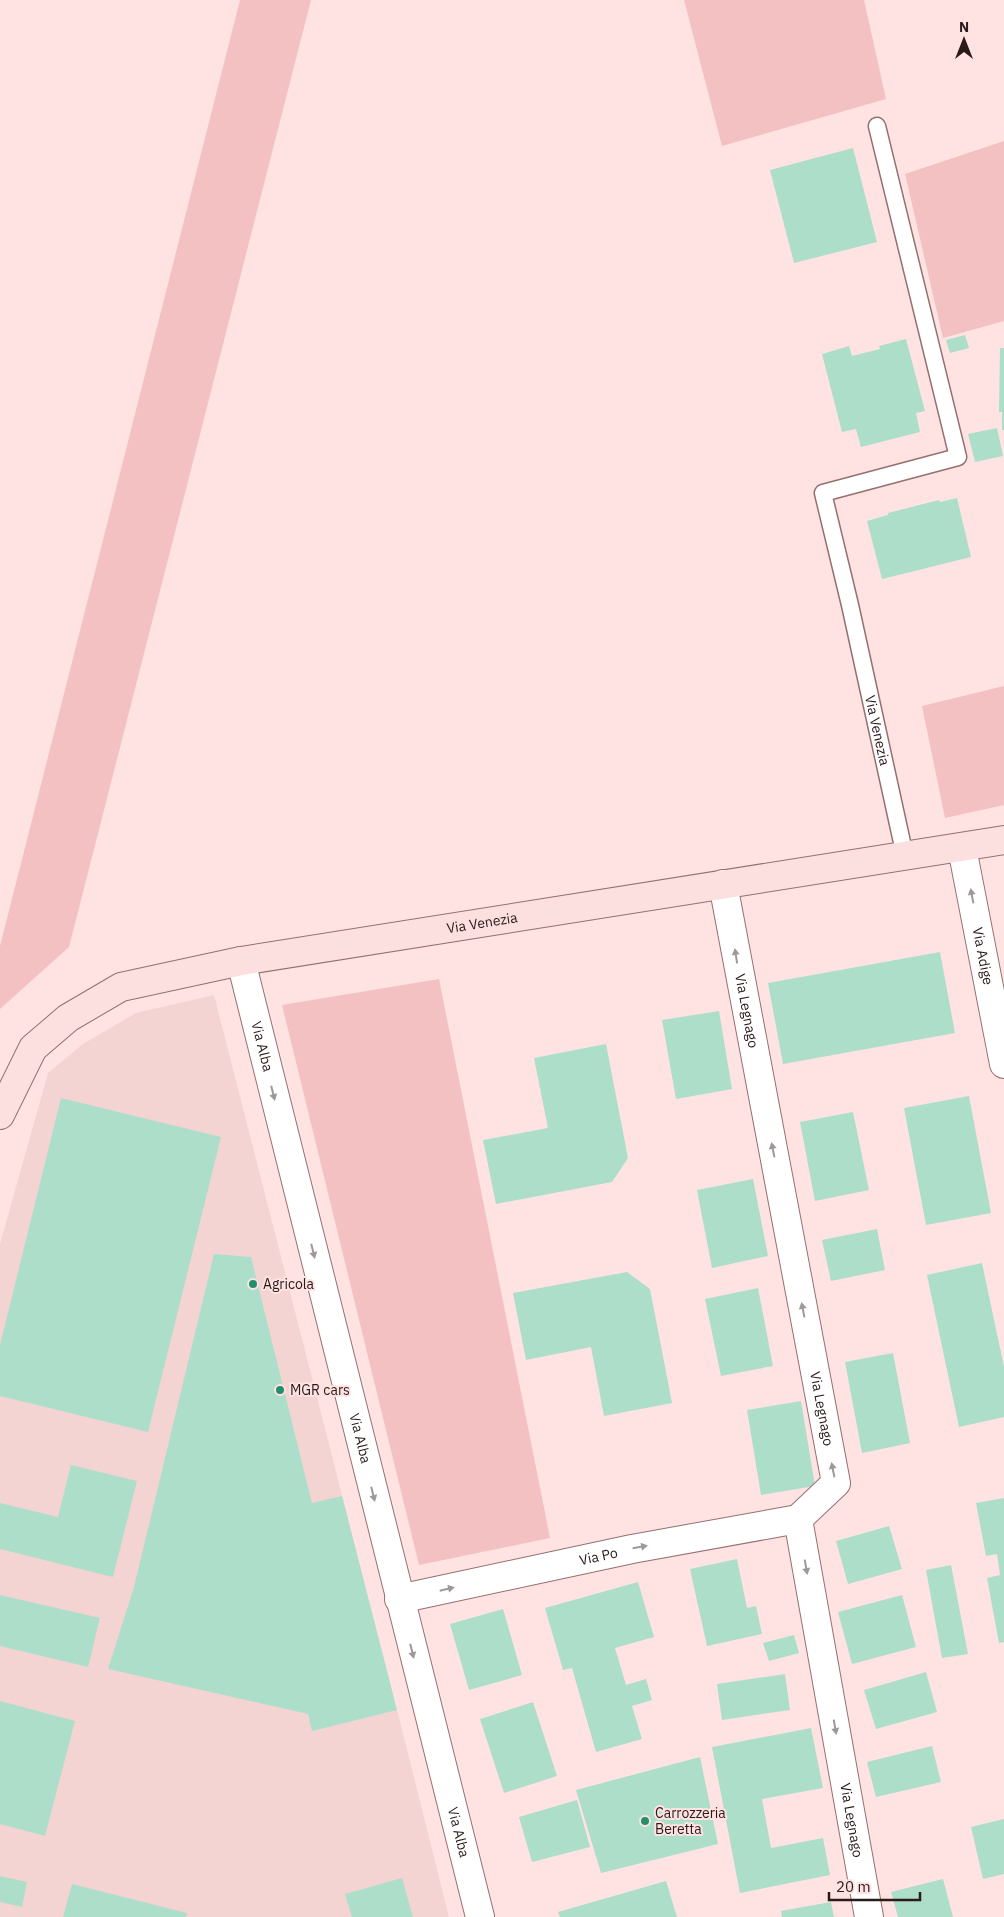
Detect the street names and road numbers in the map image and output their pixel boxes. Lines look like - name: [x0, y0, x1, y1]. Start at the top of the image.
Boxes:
- street label: Via Venezia: [861, 693, 894, 768]
- street label: Via Venezia: [445, 908, 519, 937]
- street label: Via Adige: [969, 926, 997, 987]
- street label: Via Legnago: [731, 972, 763, 1050]
- street label: Via Alba: [247, 1019, 277, 1074]
- street label: Via Legnago: [806, 1370, 838, 1448]
- street label: Via Alba: [345, 1411, 375, 1466]
- street label: Via Po: [578, 1543, 620, 1569]
- street label: Via Legnago: [836, 1782, 867, 1859]
- street label: Via Alba: [444, 1805, 474, 1860]

